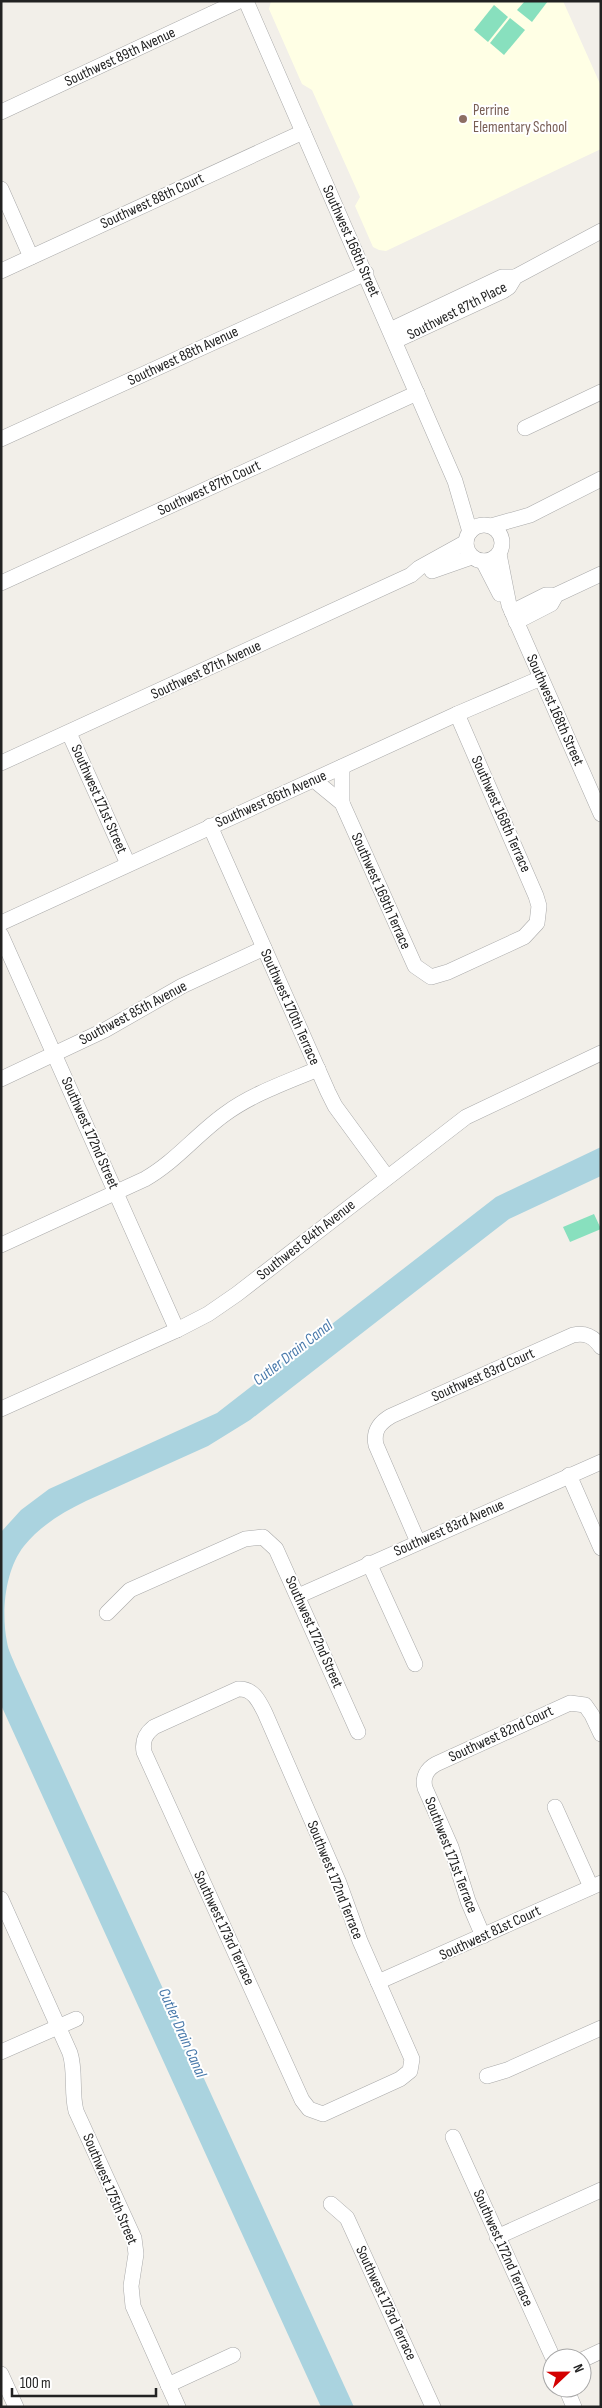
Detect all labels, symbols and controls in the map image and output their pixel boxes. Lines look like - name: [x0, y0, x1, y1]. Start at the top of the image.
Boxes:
- street label: Southwest 89th Avenue: [62, 23, 178, 91]
- place label: Perrine Elementary School: [473, 101, 567, 137]
- marker: Perrine Elementary School: [457, 113, 469, 125]
- street label: Southwest 88th Court: [97, 169, 207, 233]
- street label: Southwest 168th Street: [318, 182, 384, 300]
- street label: Southwest 87th Place: [404, 278, 510, 344]
- street label: Southwest 88th Avenue: [125, 322, 241, 390]
- street label: Southwest 87th Court: [155, 456, 264, 520]
- street label: Southwest 87th Avenue: [148, 636, 264, 704]
- street label: Southwest 168th Street: [522, 651, 588, 769]
- street label: Southwest 171st Street: [66, 742, 132, 857]
- street label: Southwest 168th Terrace: [467, 753, 535, 875]
- street label: Southwest 86th Avenue: [212, 766, 330, 832]
- street label: Southwest 169th Terrace: [347, 830, 415, 952]
- street label: Southwest 170th Terrace: [256, 946, 324, 1068]
- street label: Southwest 85th Avenue: [76, 977, 190, 1049]
- street label: Southwest 172nd Street: [57, 1074, 123, 1192]
- street label: Southwest 84th Avenue: [253, 1196, 359, 1284]
- water label: Cutler Drain Canal: [249, 1315, 337, 1390]
- street label: Southwest 83rd Court: [428, 1344, 538, 1406]
- street label: Southwest 83rd Avenue: [391, 1495, 507, 1561]
- street label: Southwest 172nd Street: [281, 1573, 347, 1691]
- street label: Southwest 82nd Court: [446, 1701, 557, 1767]
- street label: Southwest 171st Terrace: [420, 1794, 482, 1916]
- street label: Southwest 172nd Terrace: [303, 1818, 367, 1942]
- street label: Southwest 173rd Terrace: [189, 1868, 259, 1988]
- street label: Southwest 81st Court: [436, 1901, 544, 1965]
- water label: Cutler Drain Canal: [154, 1985, 211, 2082]
- street label: Southwest 175th Street: [78, 2131, 142, 2248]
- street label: Southwest 172nd Terrace: [469, 2186, 537, 2310]
- street label: Southwest 173rd Terrace: [351, 2243, 421, 2363]
- north arrow: [542, 2348, 592, 2398]
- text: N: [569, 2362, 588, 2375]
- scale bar: [12, 2366, 156, 2398]
- text: 100 m: [20, 2374, 51, 2393]

